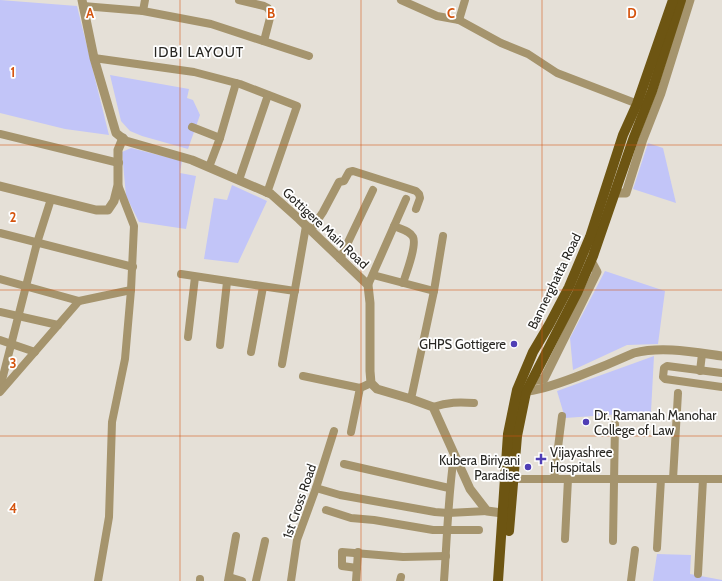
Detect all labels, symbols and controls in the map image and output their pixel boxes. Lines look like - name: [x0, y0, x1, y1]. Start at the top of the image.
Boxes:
- text: A: [86, 5, 95, 21]
- text: B: [267, 5, 275, 21]
- text: C: [447, 5, 455, 21]
- text: D: [627, 5, 637, 21]
- district label: IDBI LAYOUT: [154, 43, 244, 61]
- text: 1: [11, 64, 15, 80]
- street label: Gottigere Main Road: [280, 184, 372, 272]
- text: 2: [10, 209, 17, 225]
- street label: Bannerghatta Road: [524, 230, 584, 332]
- place label: GHPS Gottigere: [419, 336, 506, 352]
- marker: GHPS Gottigere: [509, 339, 519, 349]
- text: 3: [9, 355, 17, 371]
- place label: Dr. Ramanah Manohar College of Law: [594, 407, 717, 438]
- marker: Dr. Ramanah Manohar College of Law: [581, 417, 591, 427]
- place label: Vijayashree Hospitals: [550, 444, 613, 475]
- place label: Kubera Biriyani Paradise: [439, 452, 520, 483]
- marker: Vijayashree Hospitals: [535, 453, 547, 465]
- street label: 1st Cross Road: [279, 462, 319, 540]
- marker: Kubera Biriyani Paradise: [523, 462, 533, 472]
- text: 4: [9, 500, 17, 516]

